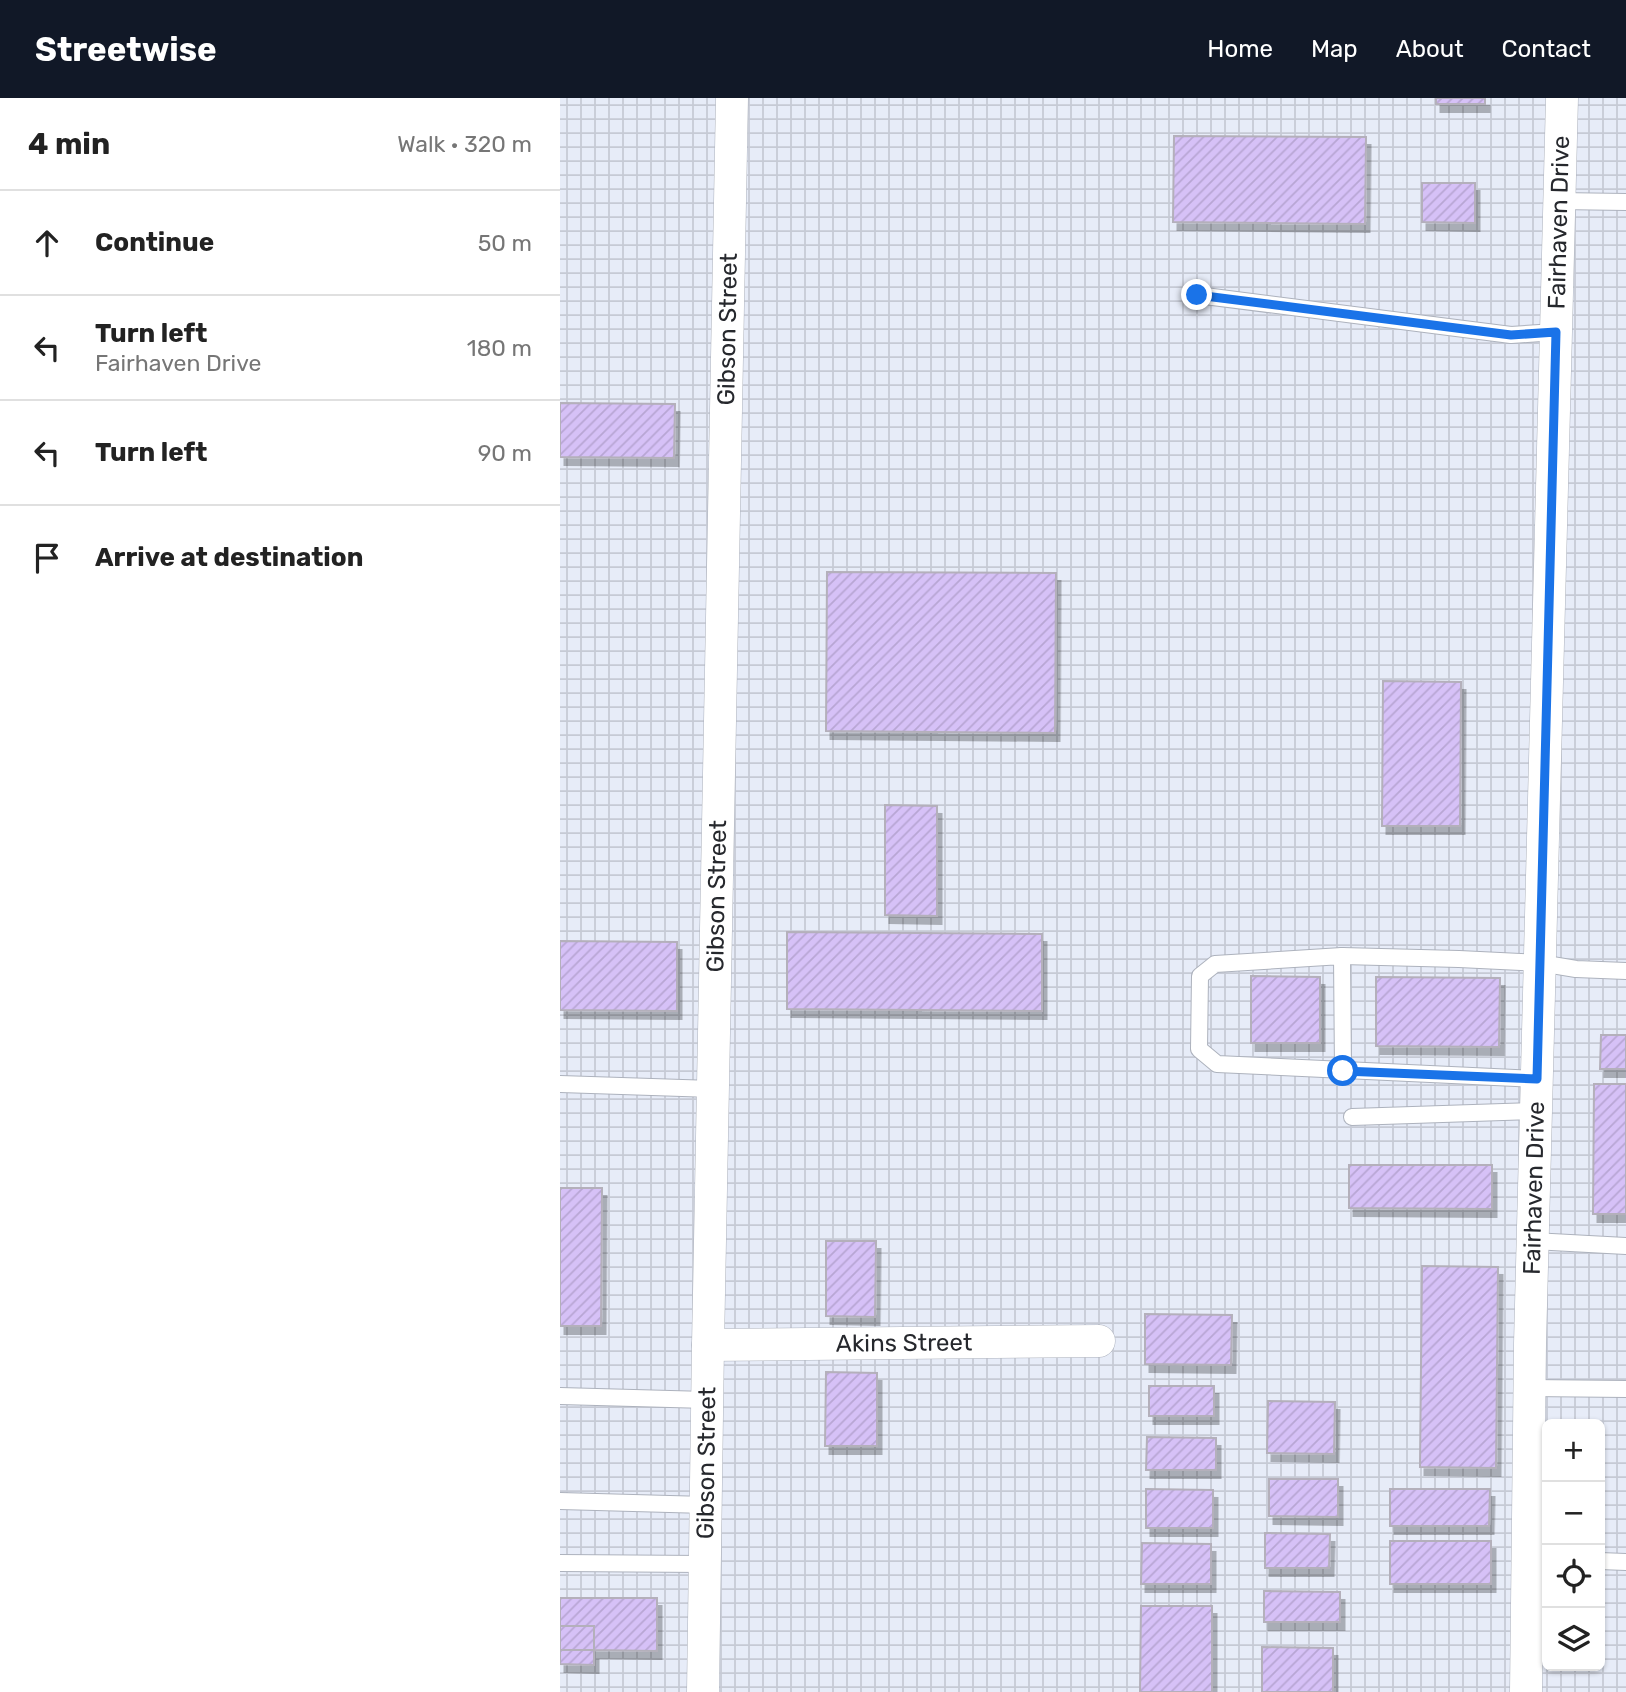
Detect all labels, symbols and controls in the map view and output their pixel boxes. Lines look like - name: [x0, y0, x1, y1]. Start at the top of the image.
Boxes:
- text: Streetwise: [35, 30, 217, 69]
- text: Home: [1207, 35, 1273, 63]
- text: Map: [1311, 35, 1358, 63]
- text: About: [1396, 35, 1464, 63]
- text: Contact: [1502, 35, 1591, 63]
- text: 4 min: [28, 126, 110, 162]
- text: Walk · 320 m: [397, 130, 532, 158]
- street label: Fairhaven Drive: [1543, 135, 1575, 310]
- icon: ahead: [28, 224, 66, 262]
- text: Continue: [95, 227, 214, 258]
- text: 50 m: [478, 229, 532, 257]
- street label: Gibson Street: [712, 253, 743, 406]
- route end: [1181, 279, 1212, 310]
- text: Turn left: [95, 318, 207, 349]
- icon: left: [28, 329, 66, 367]
- text: 180 m: [467, 334, 532, 362]
- text: Fairhaven Drive: [95, 349, 261, 377]
- icon: left: [28, 434, 66, 472]
- text: Turn left: [95, 437, 207, 468]
- text: 90 m: [478, 439, 532, 467]
- icon: arrive: [28, 539, 66, 577]
- text: Arrive at destination: [95, 542, 363, 573]
- street label: Gibson Street: [701, 820, 732, 973]
- route start: [1327, 1055, 1358, 1086]
- street label: Fairhaven Drive: [1518, 1101, 1550, 1275]
- street label: Akins Street: [836, 1328, 972, 1358]
- street label: Gibson Street: [691, 1387, 721, 1539]
- map controls: [1542, 1419, 1605, 1671]
- button: +: [1542, 1419, 1605, 1482]
- button: −: [1542, 1482, 1605, 1545]
- button: locate: [1542, 1545, 1605, 1608]
- button: layers: [1542, 1608, 1605, 1671]

